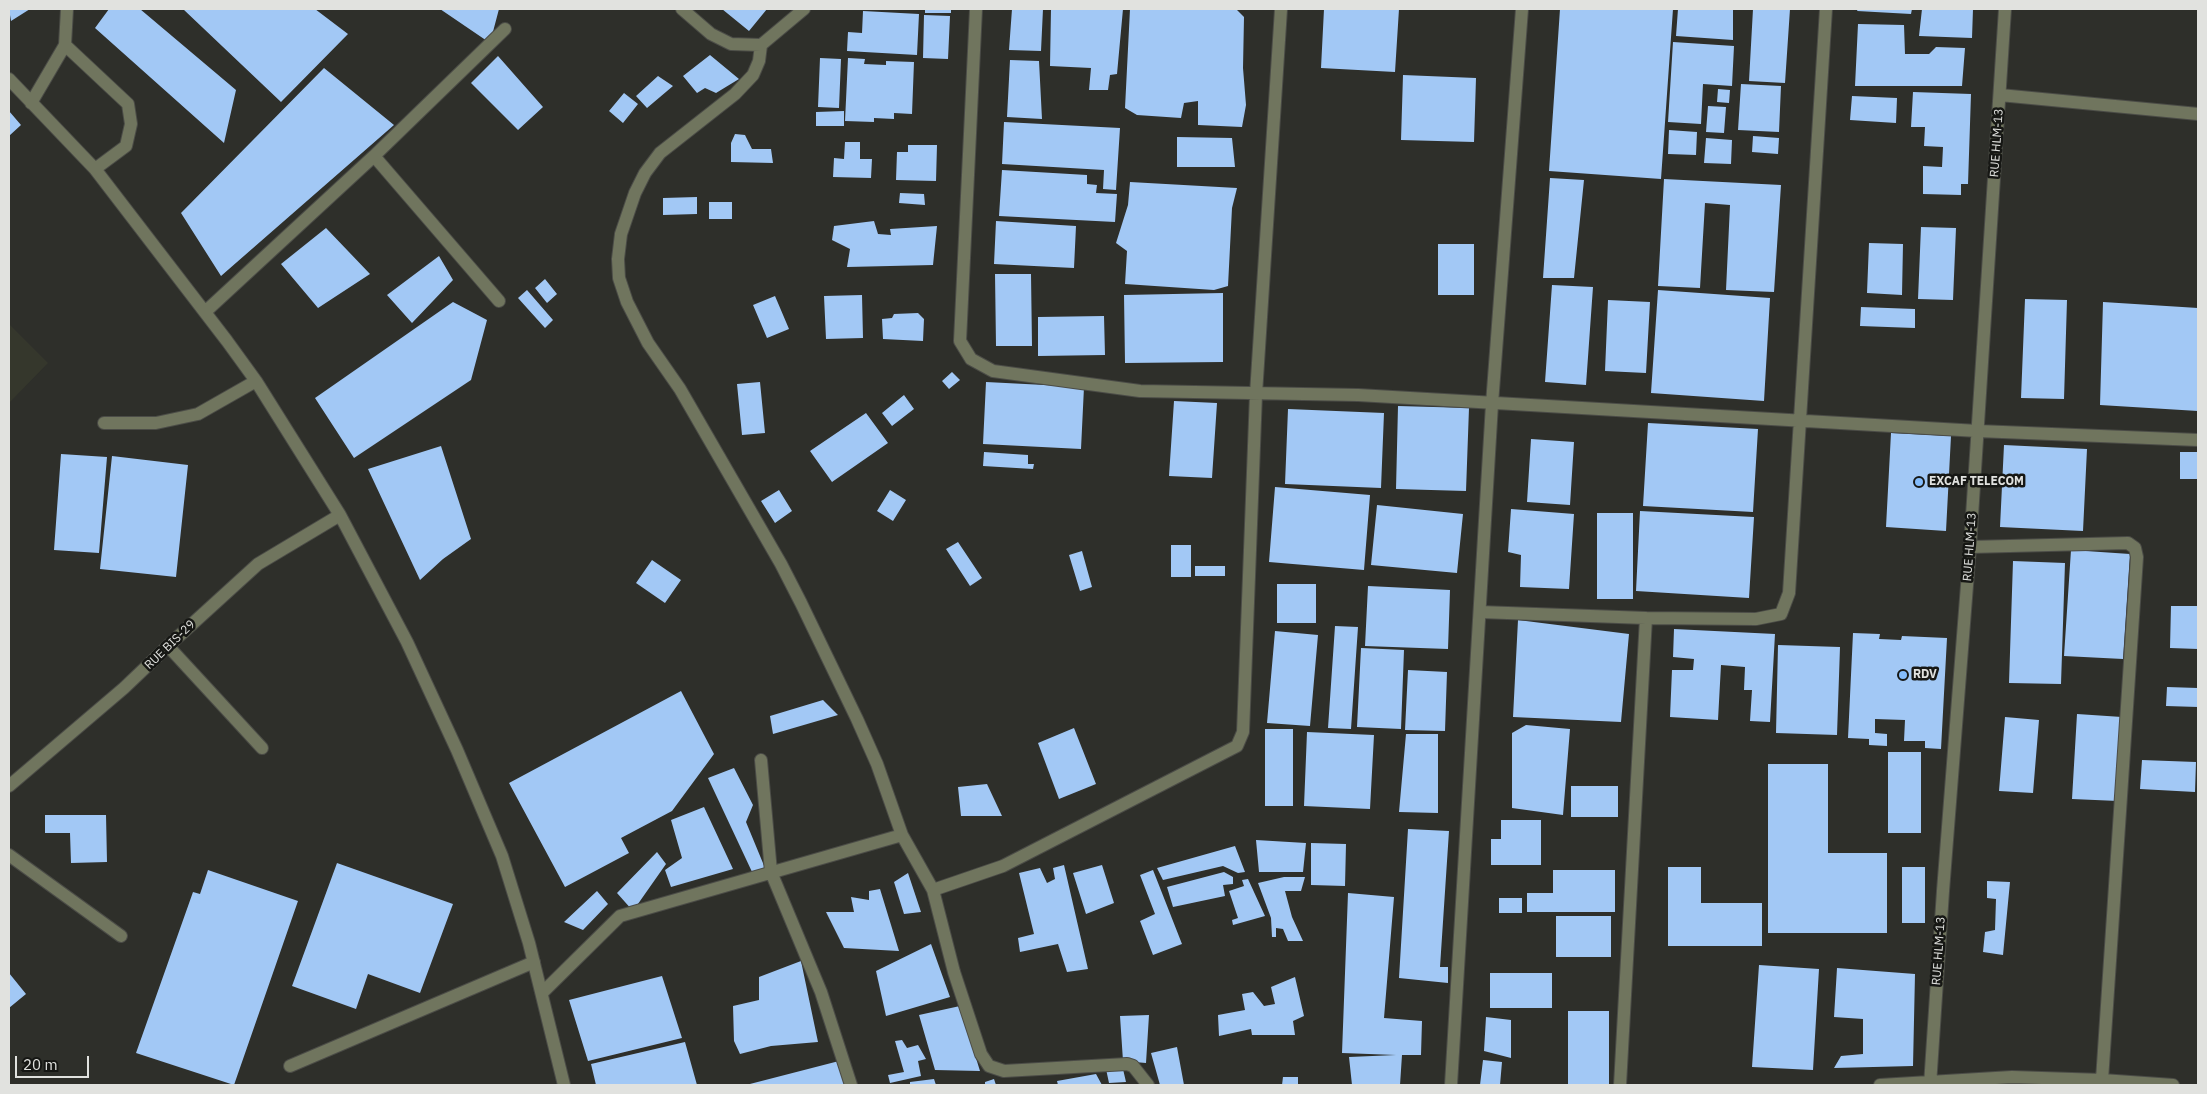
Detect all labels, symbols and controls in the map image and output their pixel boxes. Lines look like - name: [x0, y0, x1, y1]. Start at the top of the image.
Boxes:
- street label: RUE HLM-13: [1987, 108, 2007, 178]
- place label: EXCAF TELECOM: [1929, 475, 2024, 489]
- marker: EXCAF TELECOM: [1913, 476, 1925, 488]
- street label: RUE HLM-13: [1960, 512, 1980, 582]
- street label: RUE BIS-29: [142, 617, 198, 673]
- place label: RDV: [1913, 668, 1937, 682]
- marker: RDV: [1897, 669, 1909, 681]
- street label: RUE HLM-13: [1929, 916, 1949, 986]
- scale bar: [18, 1046, 91, 1078]
- text: 20 m: [23, 1055, 58, 1074]

